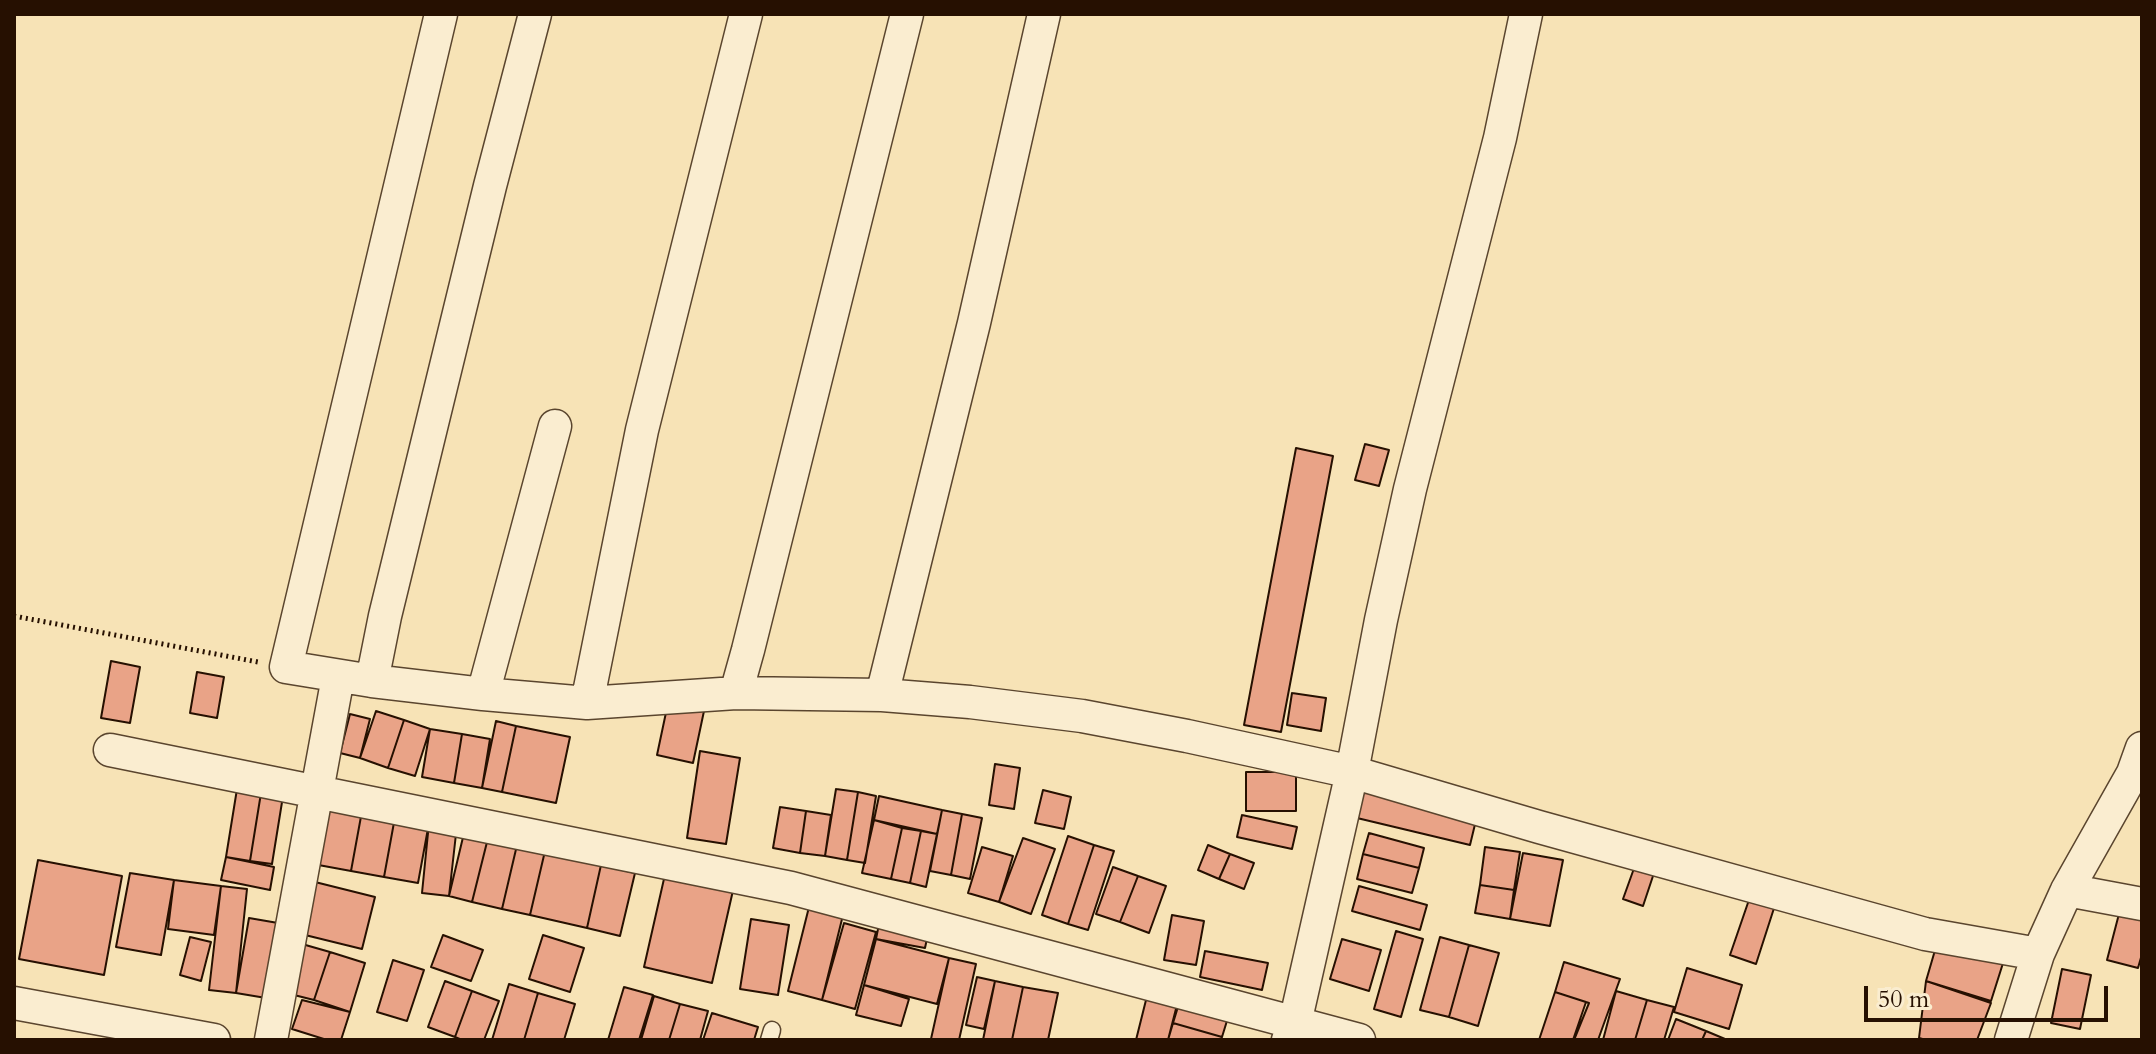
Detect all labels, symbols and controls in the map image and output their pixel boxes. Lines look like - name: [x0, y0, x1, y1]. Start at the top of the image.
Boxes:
- scale bar: [1868, 970, 2112, 1020]
- text: 50 m: [1878, 983, 1929, 1016]

